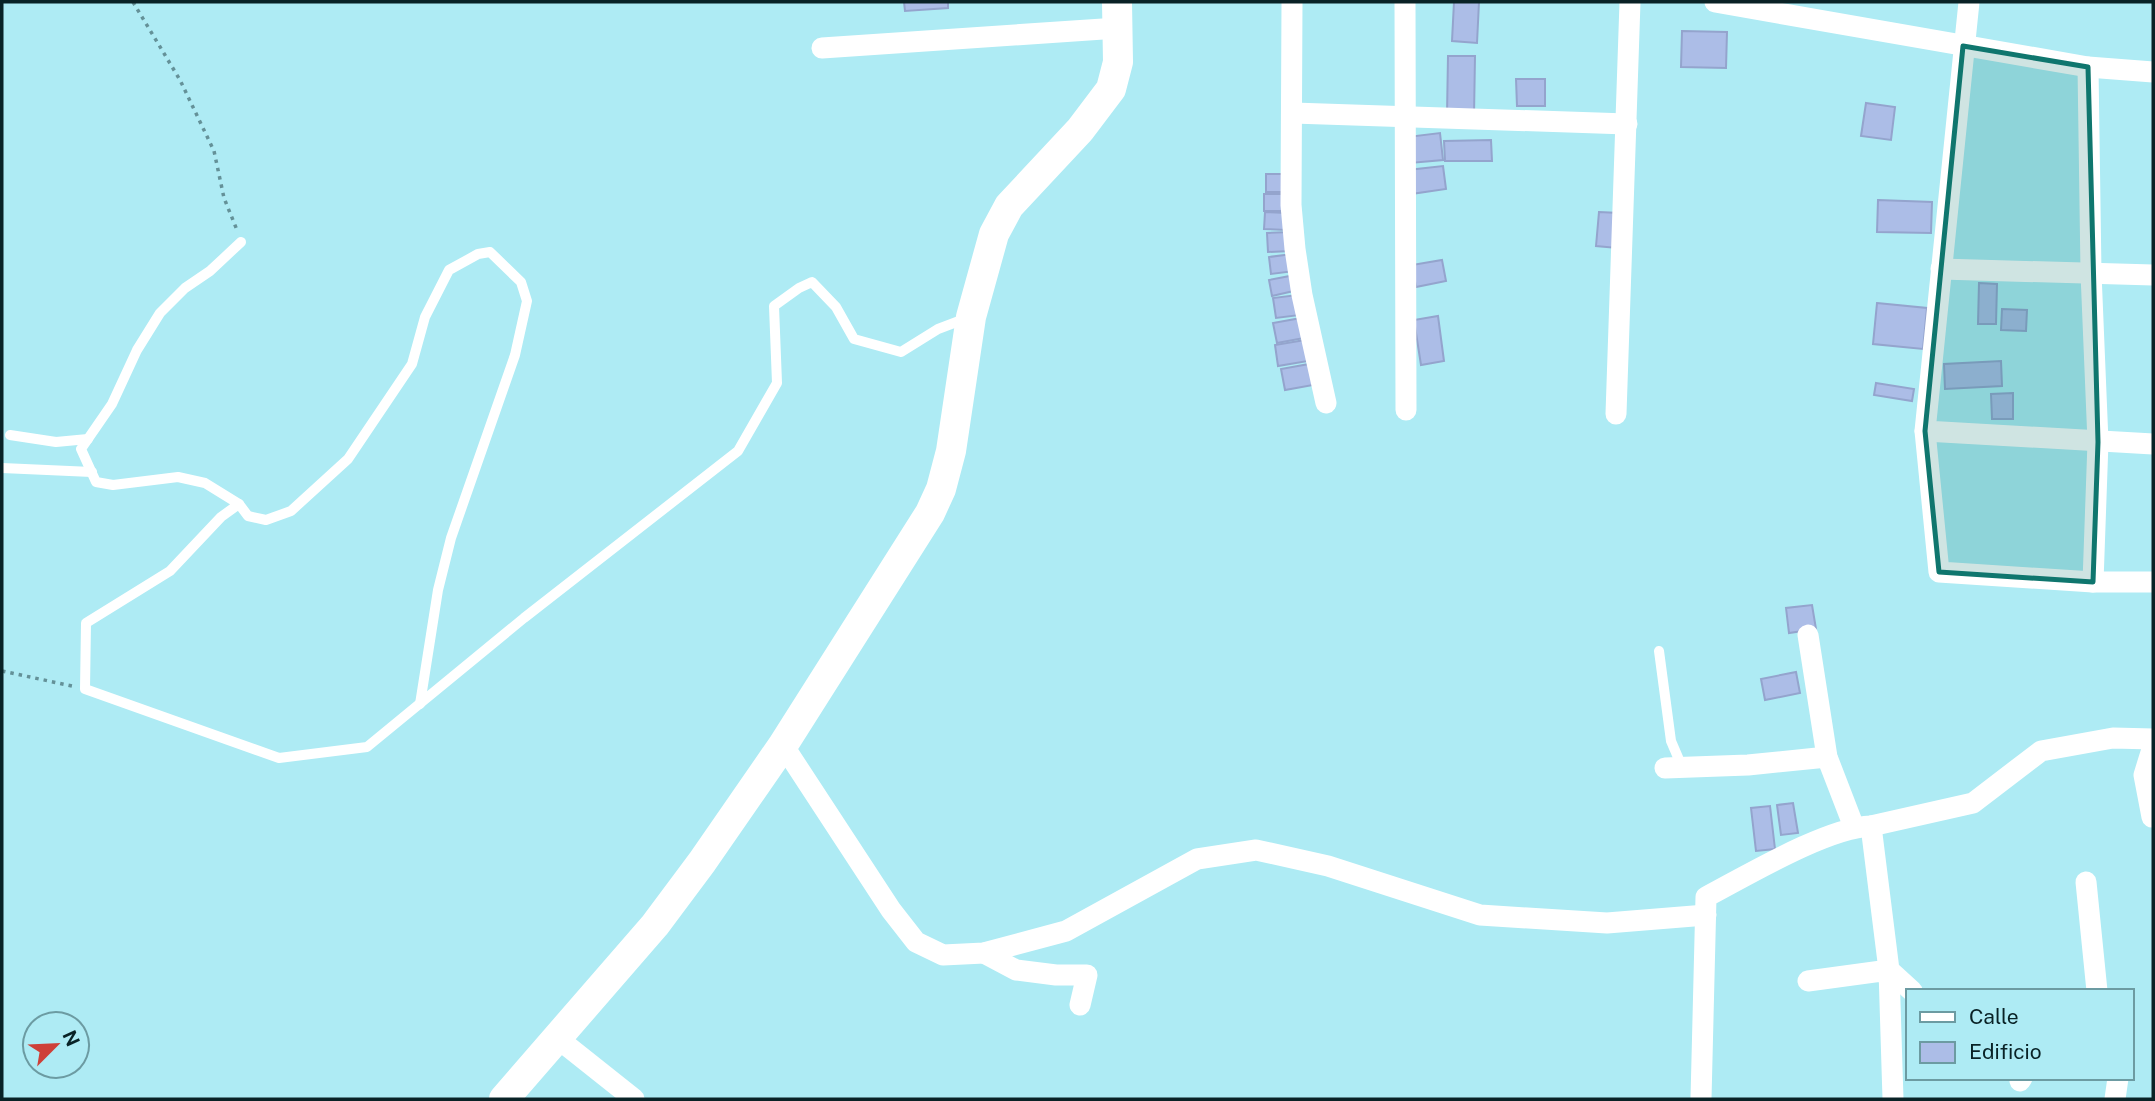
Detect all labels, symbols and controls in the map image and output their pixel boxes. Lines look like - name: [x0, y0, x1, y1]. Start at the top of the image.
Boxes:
- legend: [1906, 989, 2134, 1080]
- text: Calle: [1969, 1004, 2019, 1029]
- north arrow: [21, 1010, 91, 1080]
- text: N: [58, 1027, 85, 1049]
- text: Edificio: [1969, 1039, 2042, 1064]

